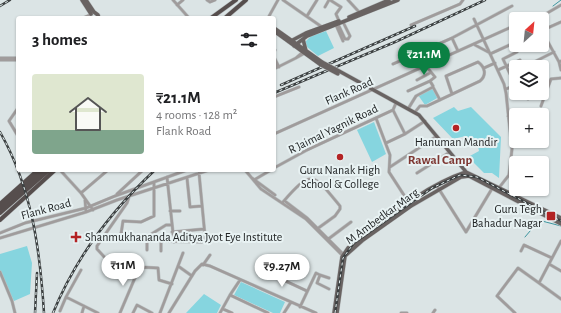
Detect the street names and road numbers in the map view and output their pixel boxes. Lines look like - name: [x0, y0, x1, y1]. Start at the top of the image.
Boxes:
- street label: Flank Road: [323, 75, 375, 107]
- street label: R Jaimal Yagnik Road: [286, 102, 380, 156]
- street label: M Ambedkar Marg: [343, 186, 421, 246]
- street label: Flank Road: [20, 197, 72, 221]

